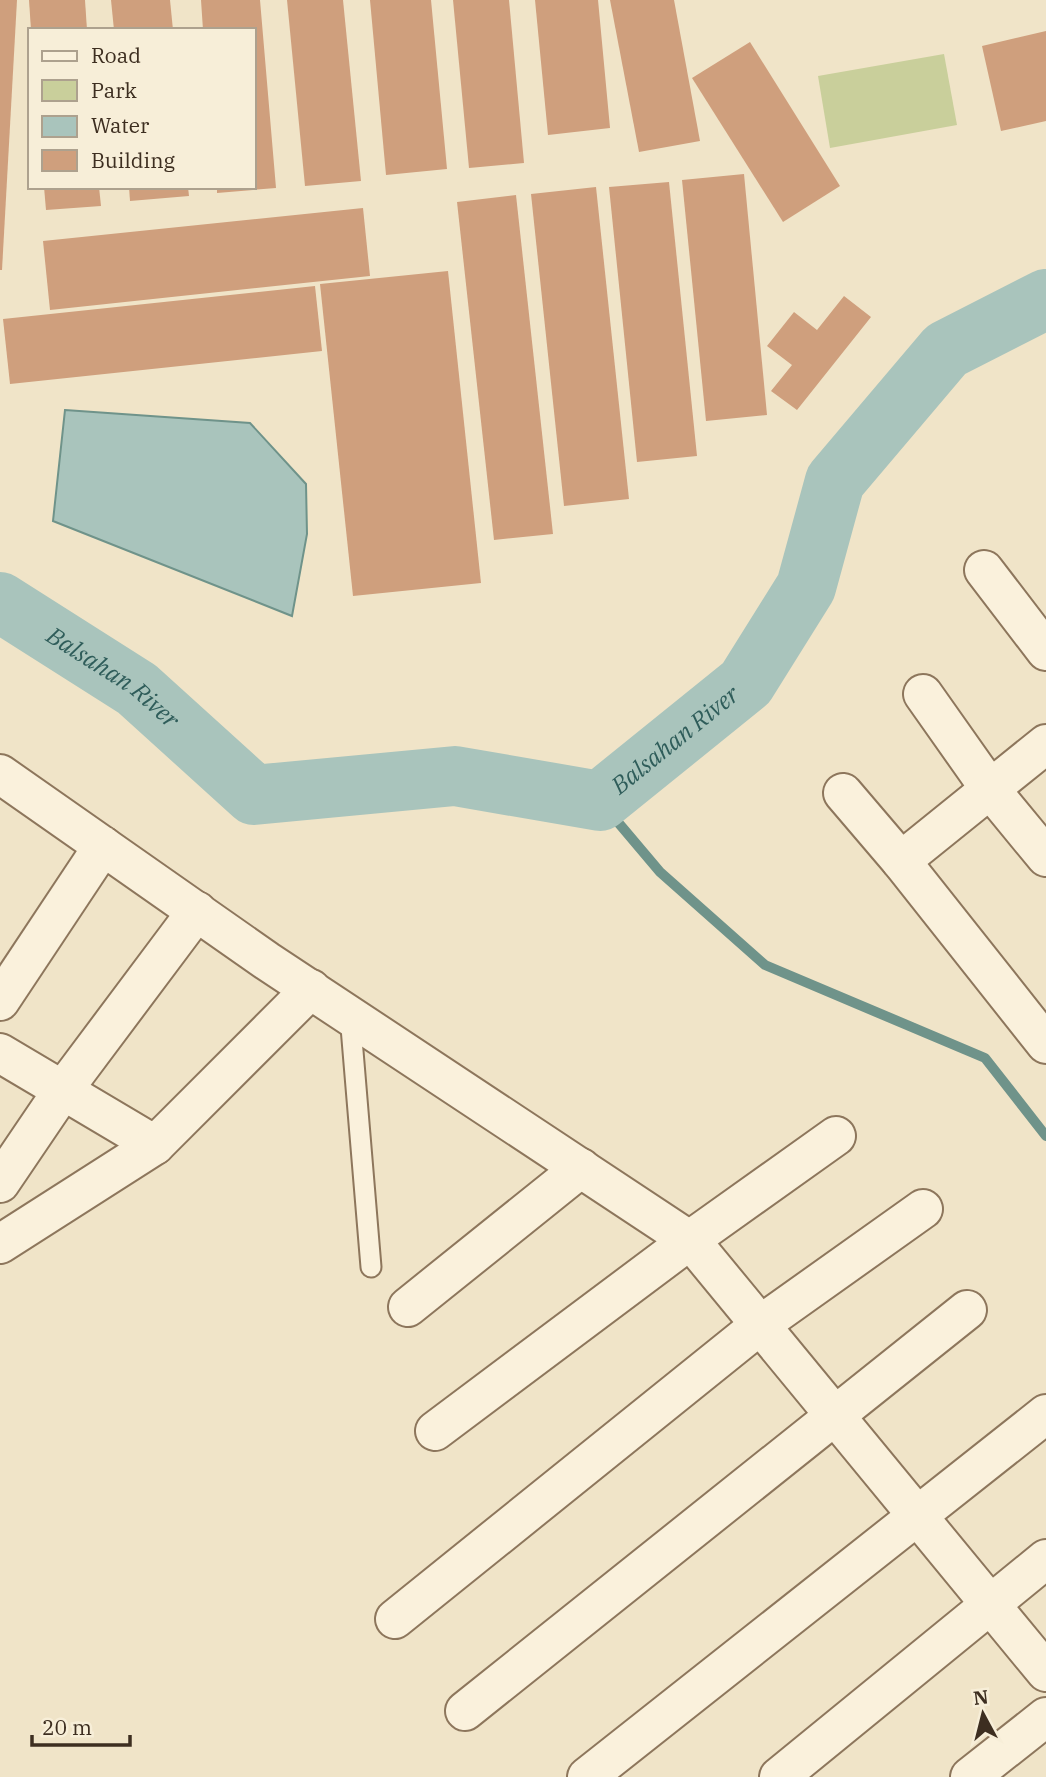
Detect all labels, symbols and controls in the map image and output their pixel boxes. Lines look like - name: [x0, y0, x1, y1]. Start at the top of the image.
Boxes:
- legend: [28, 28, 256, 189]
- text: Road: [91, 41, 141, 69]
- text: Park: [91, 76, 138, 104]
- text: Water: [91, 111, 150, 139]
- text: Building: [91, 146, 176, 174]
- water label: Balsahan River: [40, 618, 188, 736]
- water label: Balsahan River: [603, 677, 746, 801]
- north arrow: [948, 1679, 1018, 1749]
- text: N: [972, 1684, 990, 1710]
- scale bar: [32, 1704, 130, 1748]
- text: 20 m: [42, 1713, 92, 1741]

